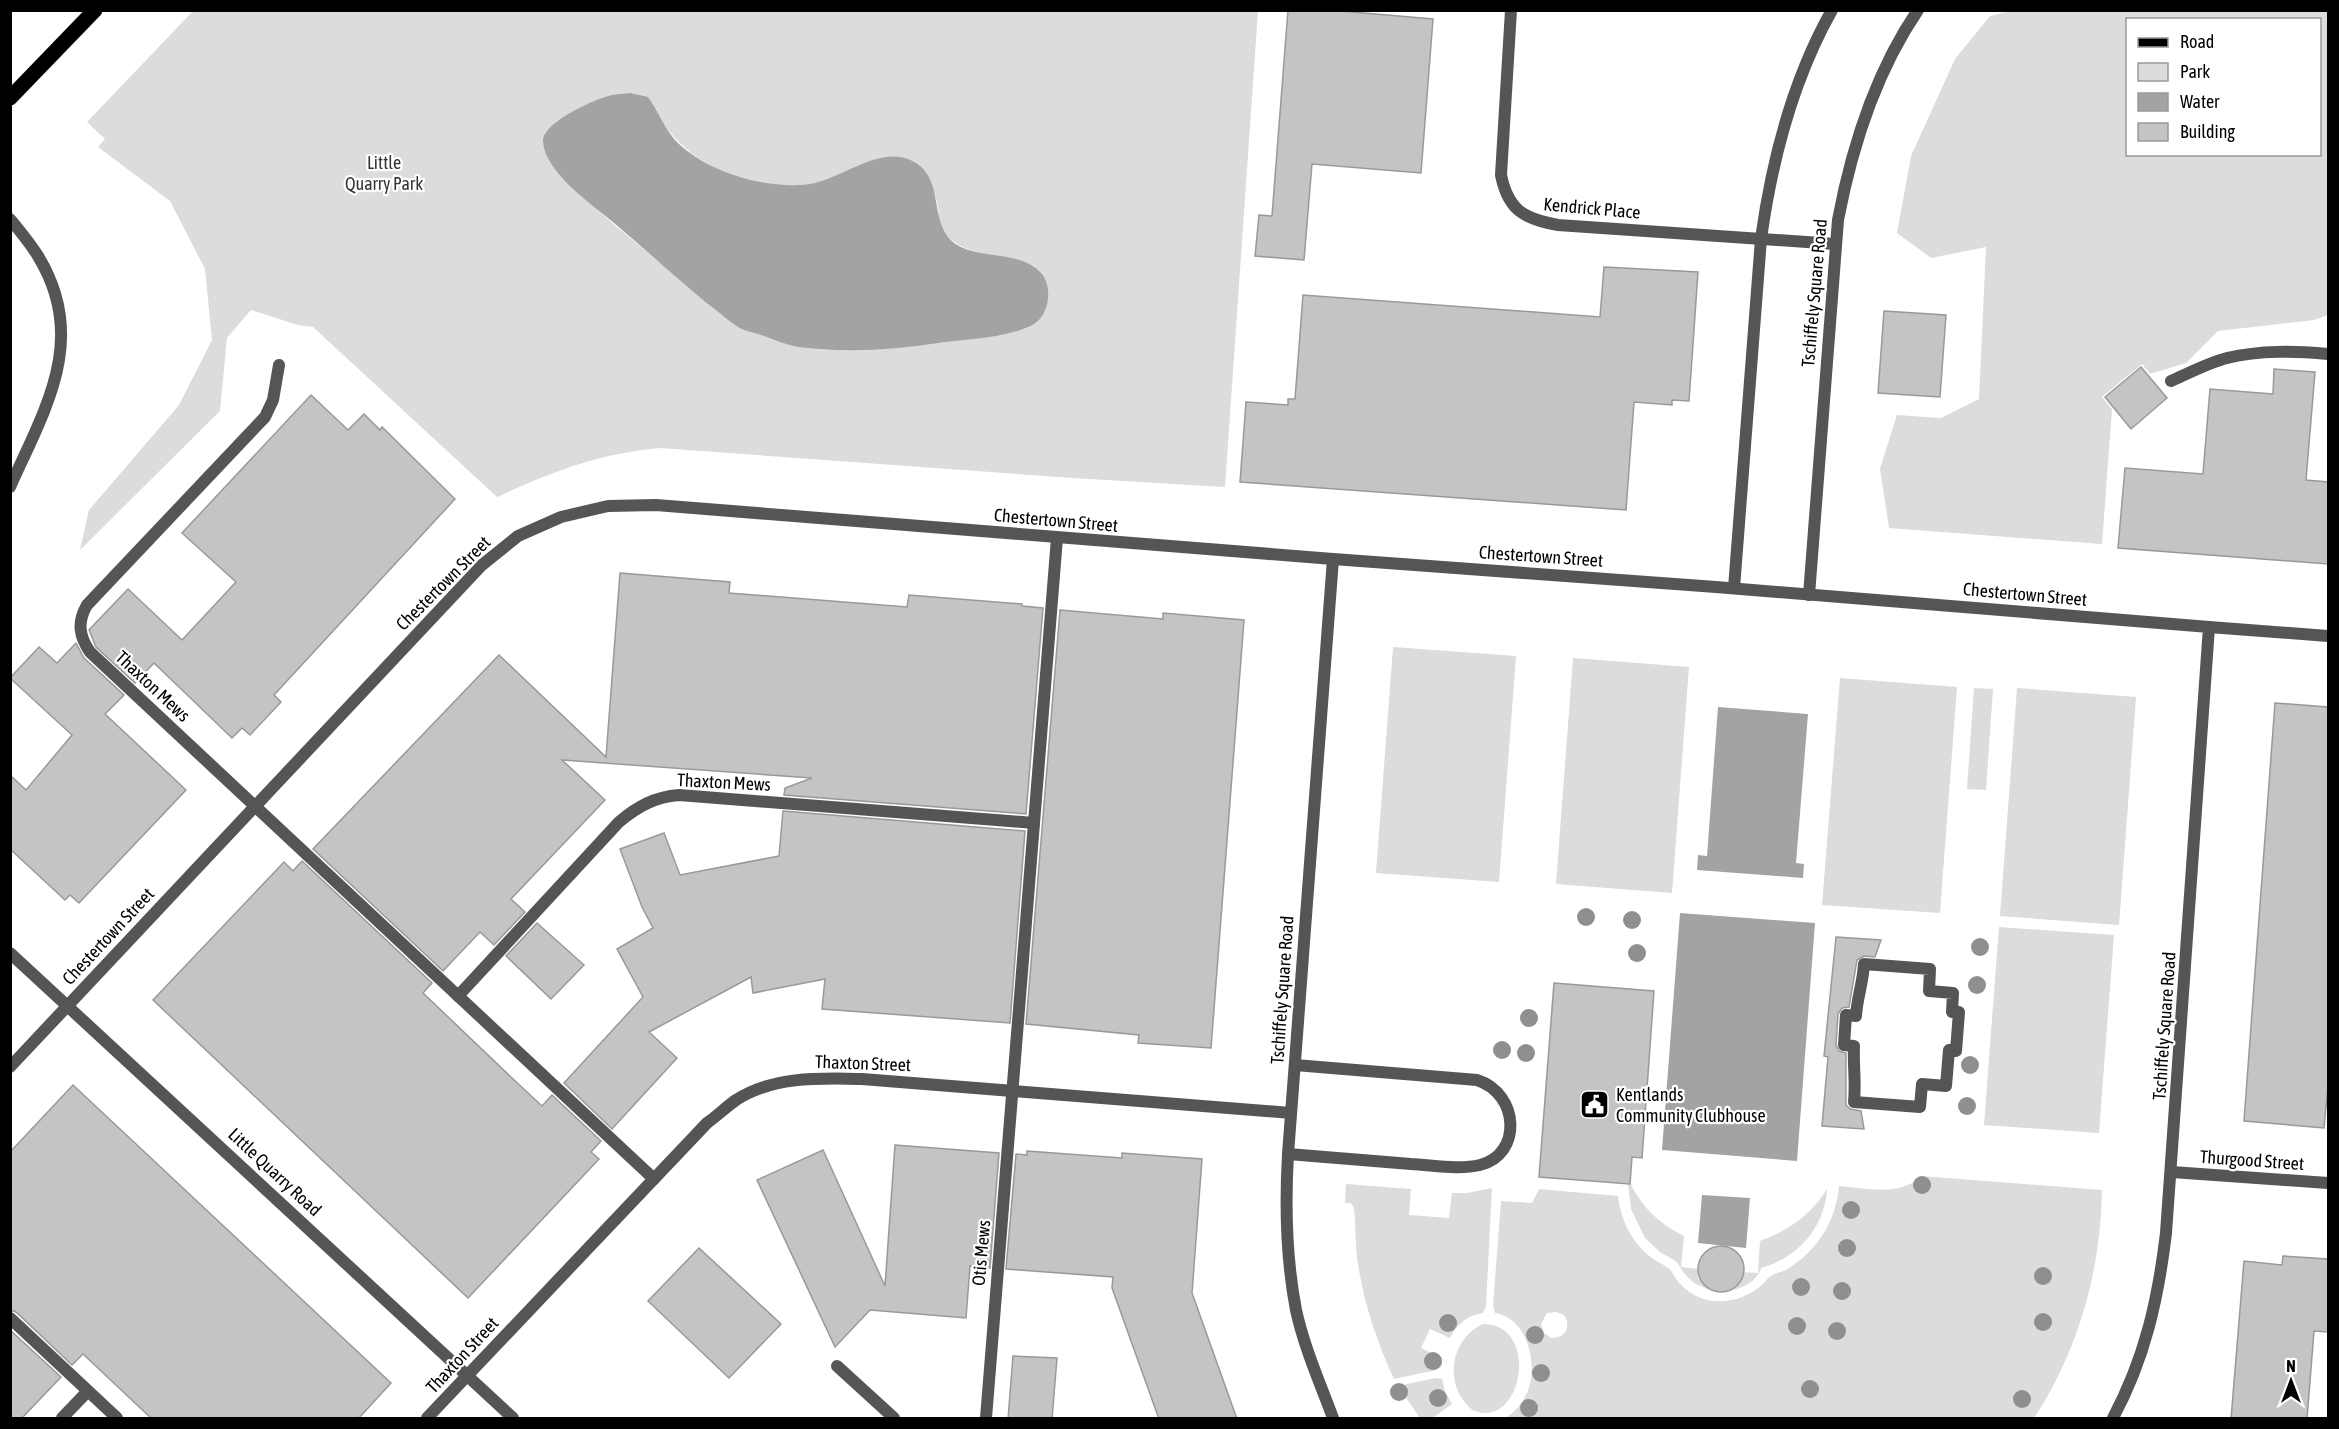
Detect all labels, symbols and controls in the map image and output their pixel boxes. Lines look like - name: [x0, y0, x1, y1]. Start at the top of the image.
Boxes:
- legend: [2126, 18, 2321, 156]
- text: Road: [2180, 31, 2214, 52]
- text: Park: [2180, 61, 2210, 82]
- text: Water: [2180, 91, 2220, 112]
- text: Building: [2180, 121, 2235, 142]
- park label: Little Quarry Park: [345, 152, 423, 194]
- street label: Kendrick Place: [1543, 193, 1641, 223]
- street label: Tschiffely Square Road: [1797, 218, 1831, 368]
- street label: Chestertown Street: [993, 504, 1119, 536]
- street label: Chestertown Street: [392, 532, 494, 634]
- street label: Chestertown Street: [1478, 541, 1604, 571]
- street label: Chestertown Street: [1962, 578, 2088, 610]
- street label: Thaxton Mews: [112, 646, 194, 726]
- street label: Thaxton Mews: [677, 769, 771, 795]
- street label: Chestertown Street: [58, 883, 158, 989]
- street label: Tschiffely Square Road: [1266, 915, 1298, 1065]
- street label: Tschiffely Square Road: [2148, 951, 2180, 1101]
- street label: Thaxton Street: [815, 1051, 911, 1075]
- place label: Kentlands Community Clubhouse: [1616, 1084, 1766, 1126]
- public building icon: Kentlands Community Clubhouse: [1579, 1088, 1611, 1120]
- street label: Little Quarry Road: [224, 1124, 326, 1220]
- street label: Thurgood Street: [2199, 1146, 2305, 1174]
- street label: Otis Mews: [968, 1219, 994, 1287]
- street label: Thaxton Street: [422, 1313, 502, 1397]
- north arrow: [2261, 1351, 2321, 1411]
- text: N: [2286, 1357, 2296, 1375]

